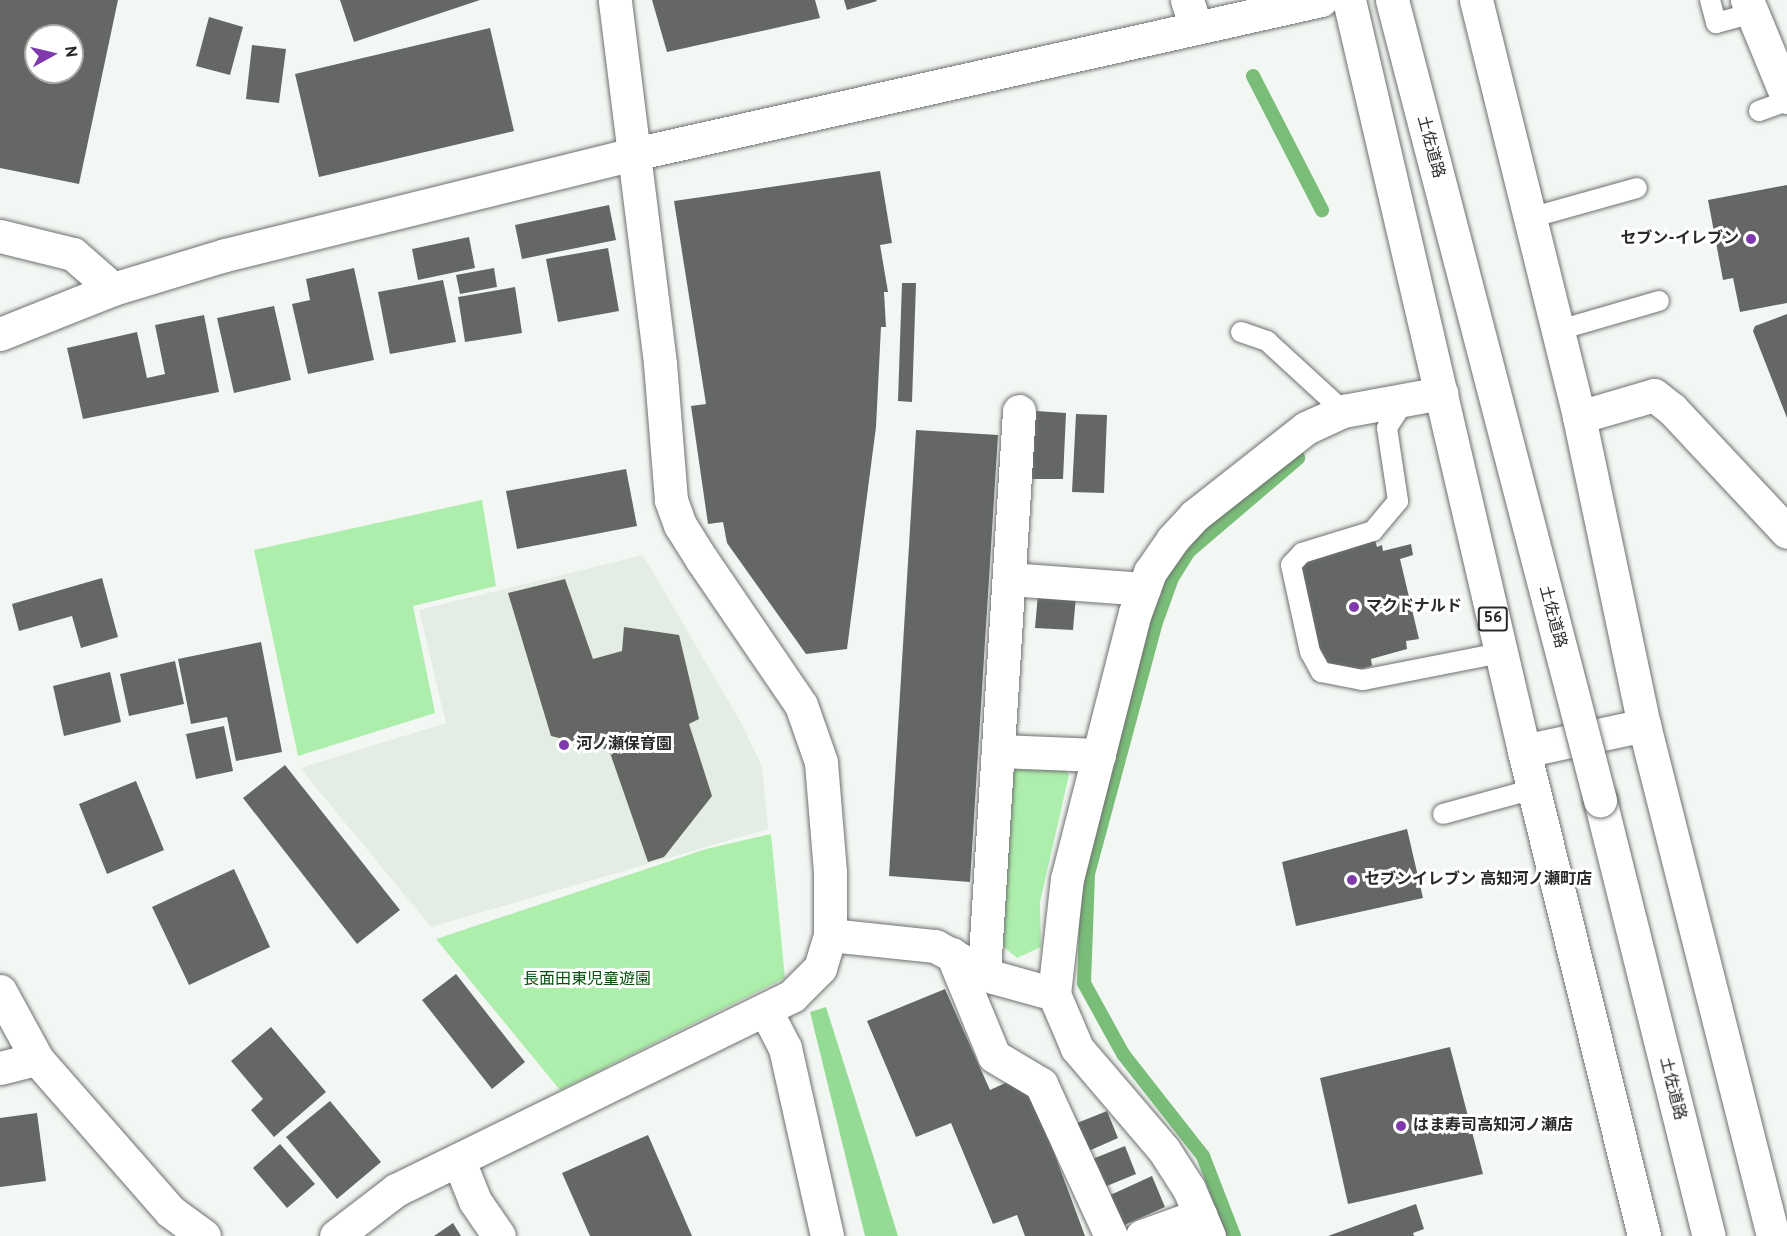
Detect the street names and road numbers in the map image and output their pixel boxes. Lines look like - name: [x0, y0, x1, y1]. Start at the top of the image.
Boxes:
- street label: 土佐道路: [1412, 114, 1448, 180]
- street label: 土佐道路: [1534, 584, 1570, 650]
- road number: 56: [1476, 607, 1510, 631]
- street label: 土佐道路: [1655, 1056, 1689, 1122]

